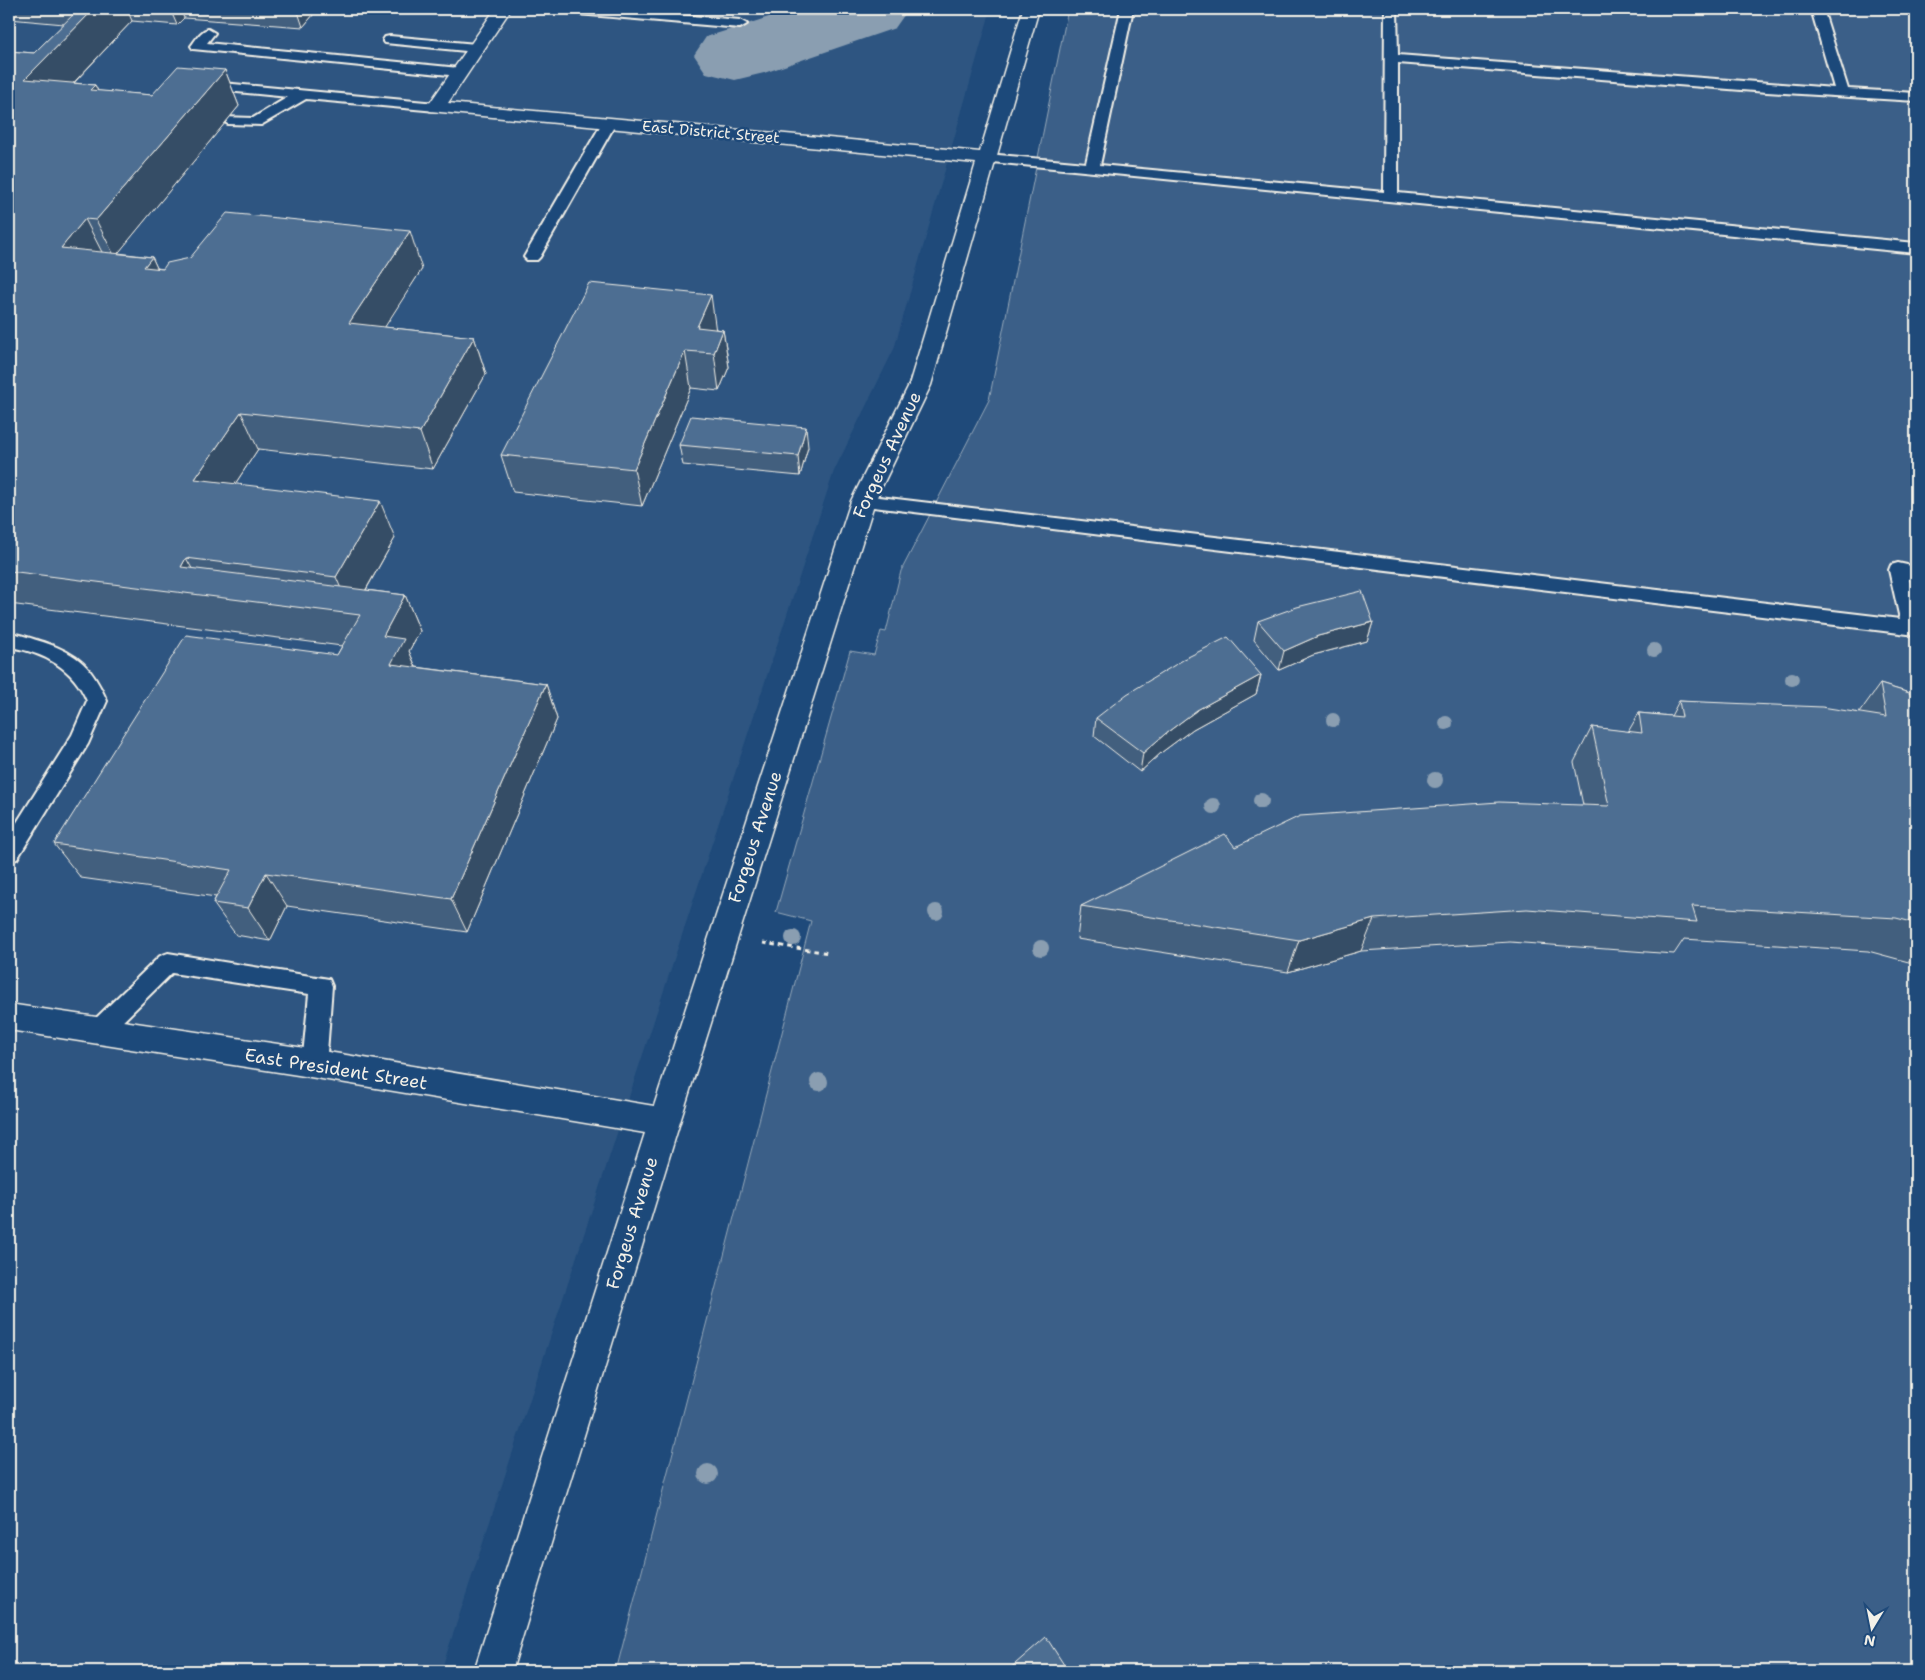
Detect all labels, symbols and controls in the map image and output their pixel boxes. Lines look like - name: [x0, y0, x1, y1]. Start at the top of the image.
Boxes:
- street label: East District Street: [641, 116, 781, 148]
- street label: Forgeus Avenue: [847, 388, 927, 522]
- street label: Forgeus Avenue: [722, 768, 788, 906]
- street label: East President Street: [243, 1043, 429, 1095]
- street label: Forgeus Avenue: [600, 1154, 664, 1292]
- north arrow: [1848, 1602, 1898, 1652]
- text: N: [1863, 1631, 1877, 1651]

